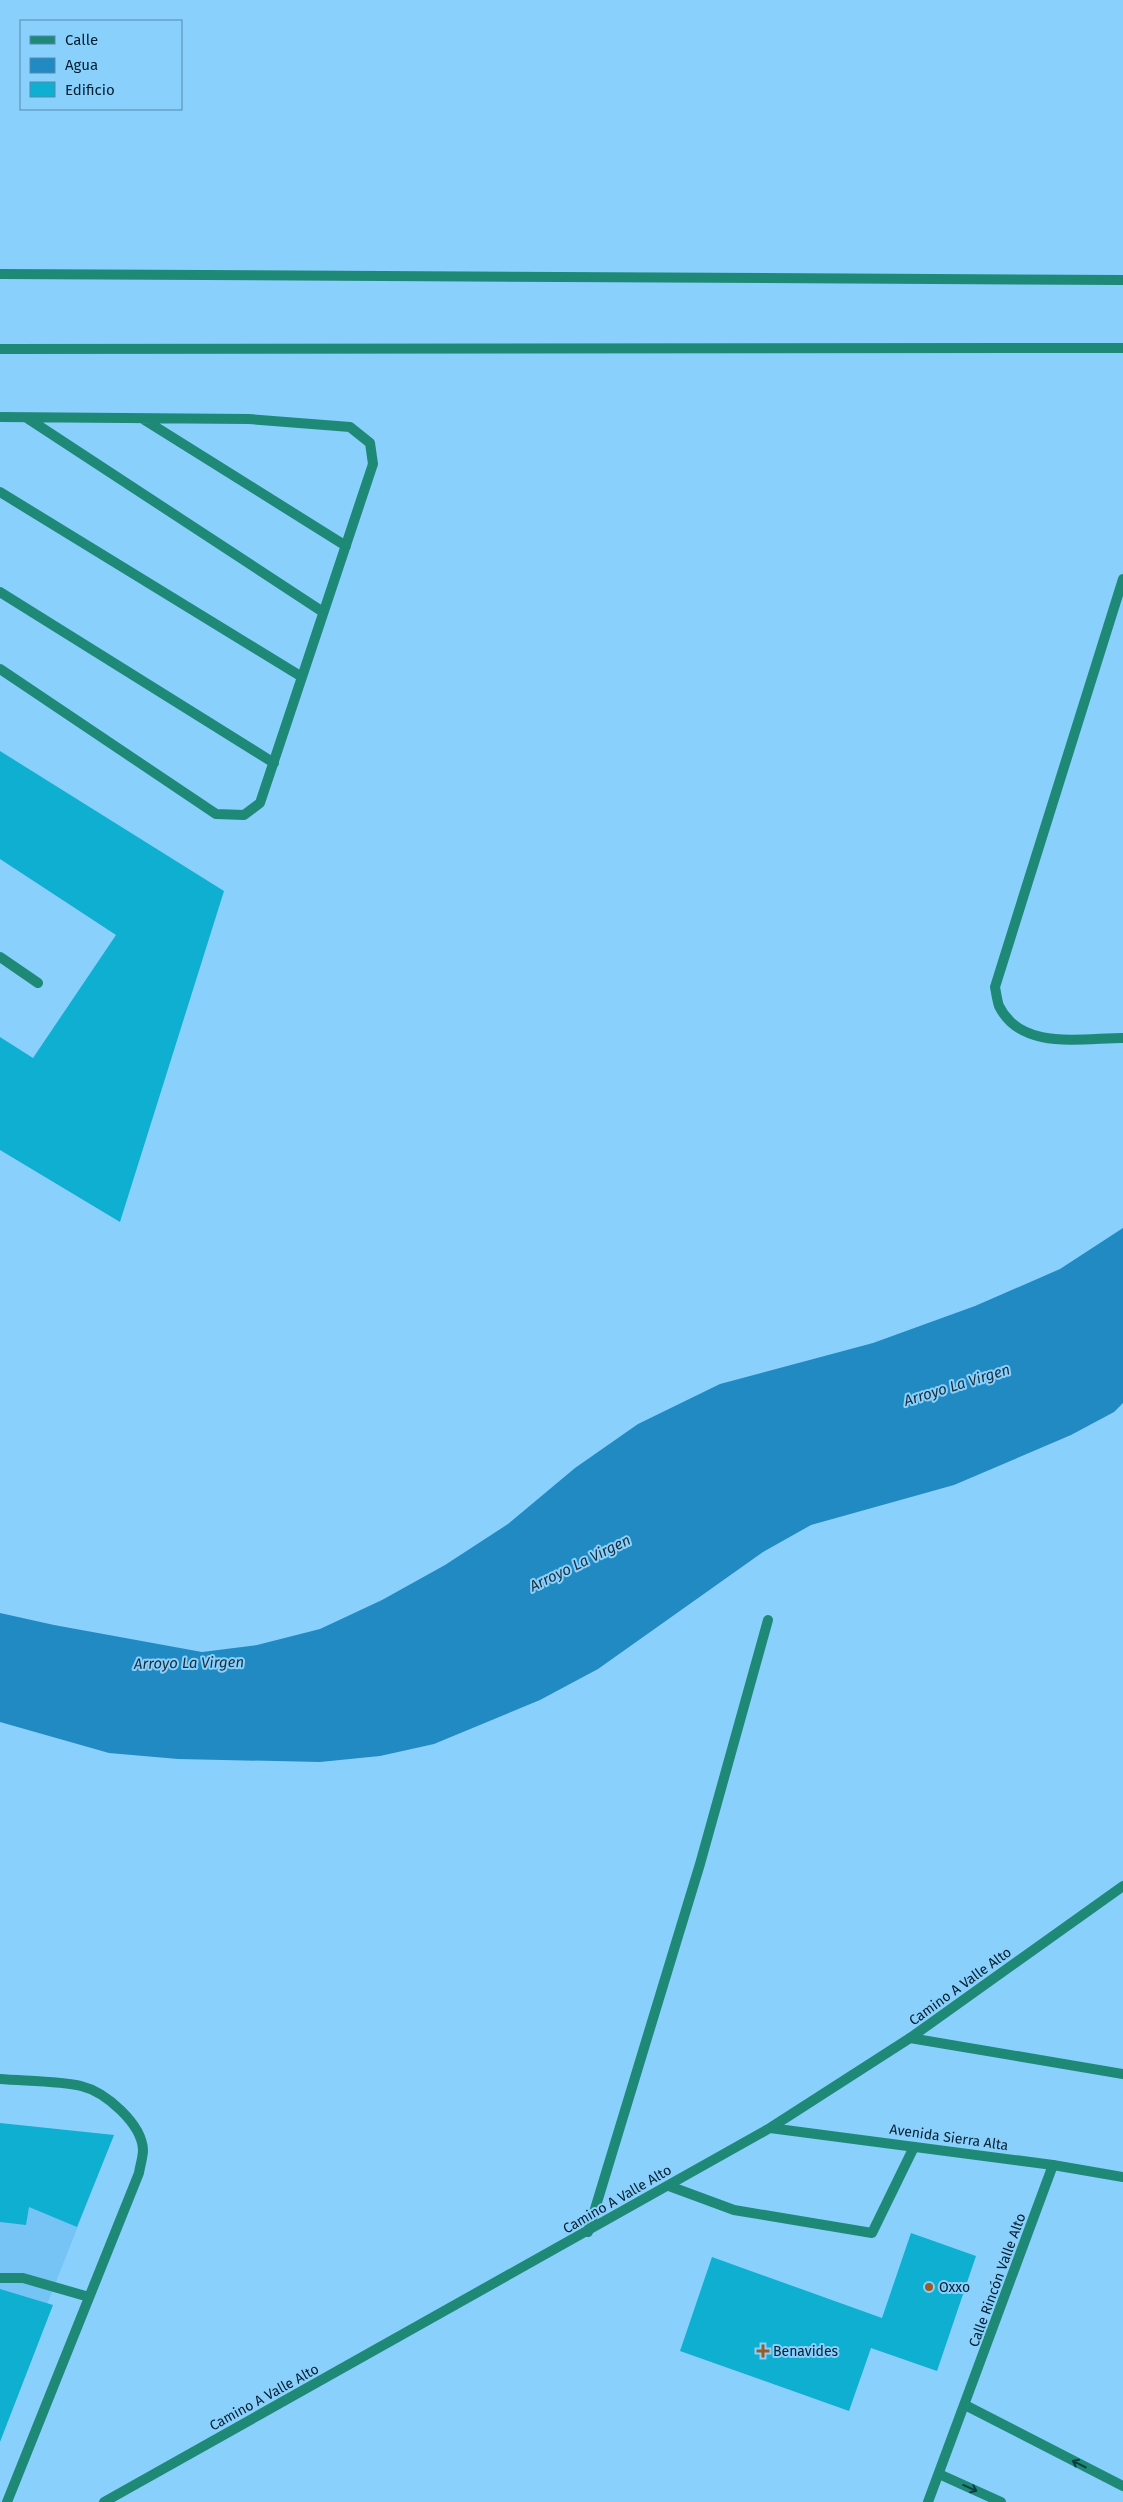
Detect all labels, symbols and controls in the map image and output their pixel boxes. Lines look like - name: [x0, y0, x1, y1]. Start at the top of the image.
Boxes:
- legend: [20, 20, 182, 110]
- text: Calle: [65, 31, 98, 49]
- text: Agua: [65, 56, 98, 74]
- text: Edificio: [65, 81, 115, 99]
- water label: Arroyo La Virgen: [901, 1360, 1012, 1410]
- water label: Arroyo La Virgen: [526, 1531, 633, 1596]
- water label: Arroyo La Virgen: [133, 1653, 244, 1673]
- street label: Camino A Valle Alto: [906, 1944, 1015, 2029]
- street label: Avenida Sierra Alta: [888, 2121, 1009, 2154]
- street label: Camino A Valle Alto: [560, 2161, 675, 2237]
- street label: Calle Rincón Valle Alto: [965, 2211, 1030, 2349]
- place label: Oxxo: [939, 2279, 970, 2296]
- marker: Oxxo: [923, 2281, 935, 2293]
- place label: Benavides: [773, 2343, 839, 2360]
- marker: Benavides: [757, 2345, 769, 2357]
- street label: Camino A Valle Alto: [207, 2360, 322, 2435]
- one-way arrow: [1072, 2459, 1087, 2469]
- one-way arrow: [962, 2483, 977, 2493]

